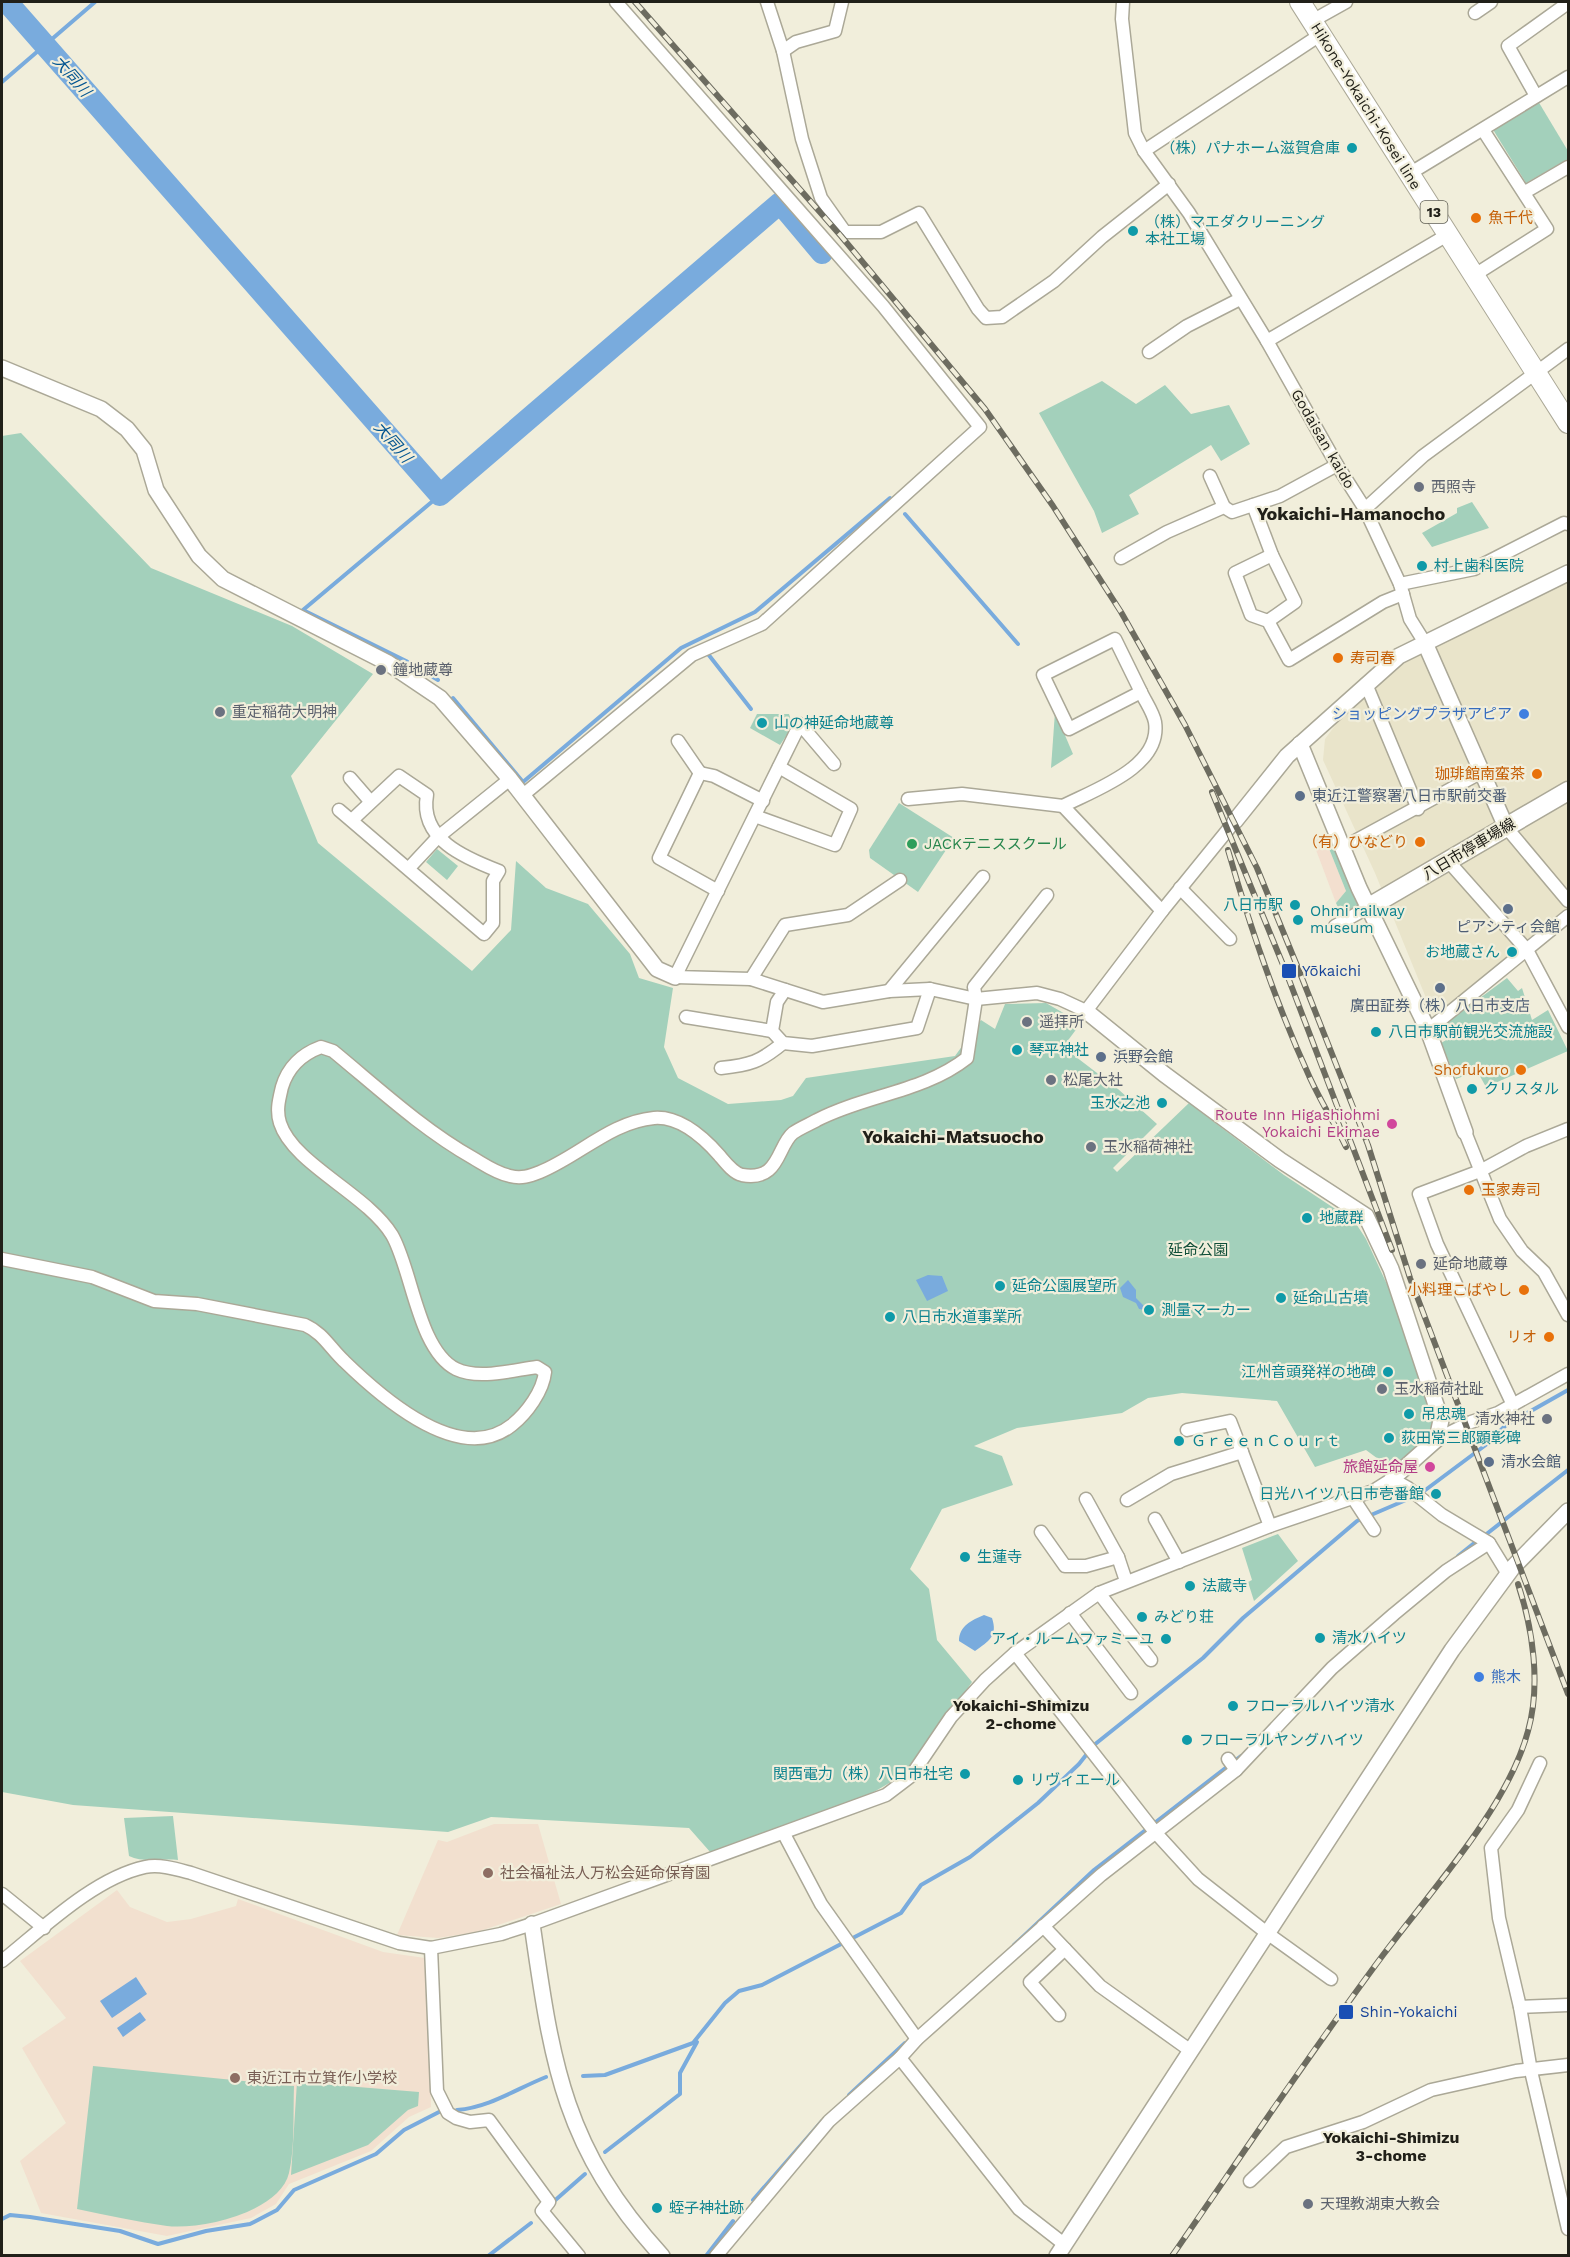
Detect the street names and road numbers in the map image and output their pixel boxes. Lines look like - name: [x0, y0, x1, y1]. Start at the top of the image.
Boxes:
- street label: Hikone-Yokaichi-Kosei line: [1307, 19, 1425, 193]
- road number: 13: [1420, 201, 1448, 223]
- street label: Godaisan kaido: [1287, 386, 1359, 492]
- street label: 八日市停車場線: [1419, 814, 1519, 884]

